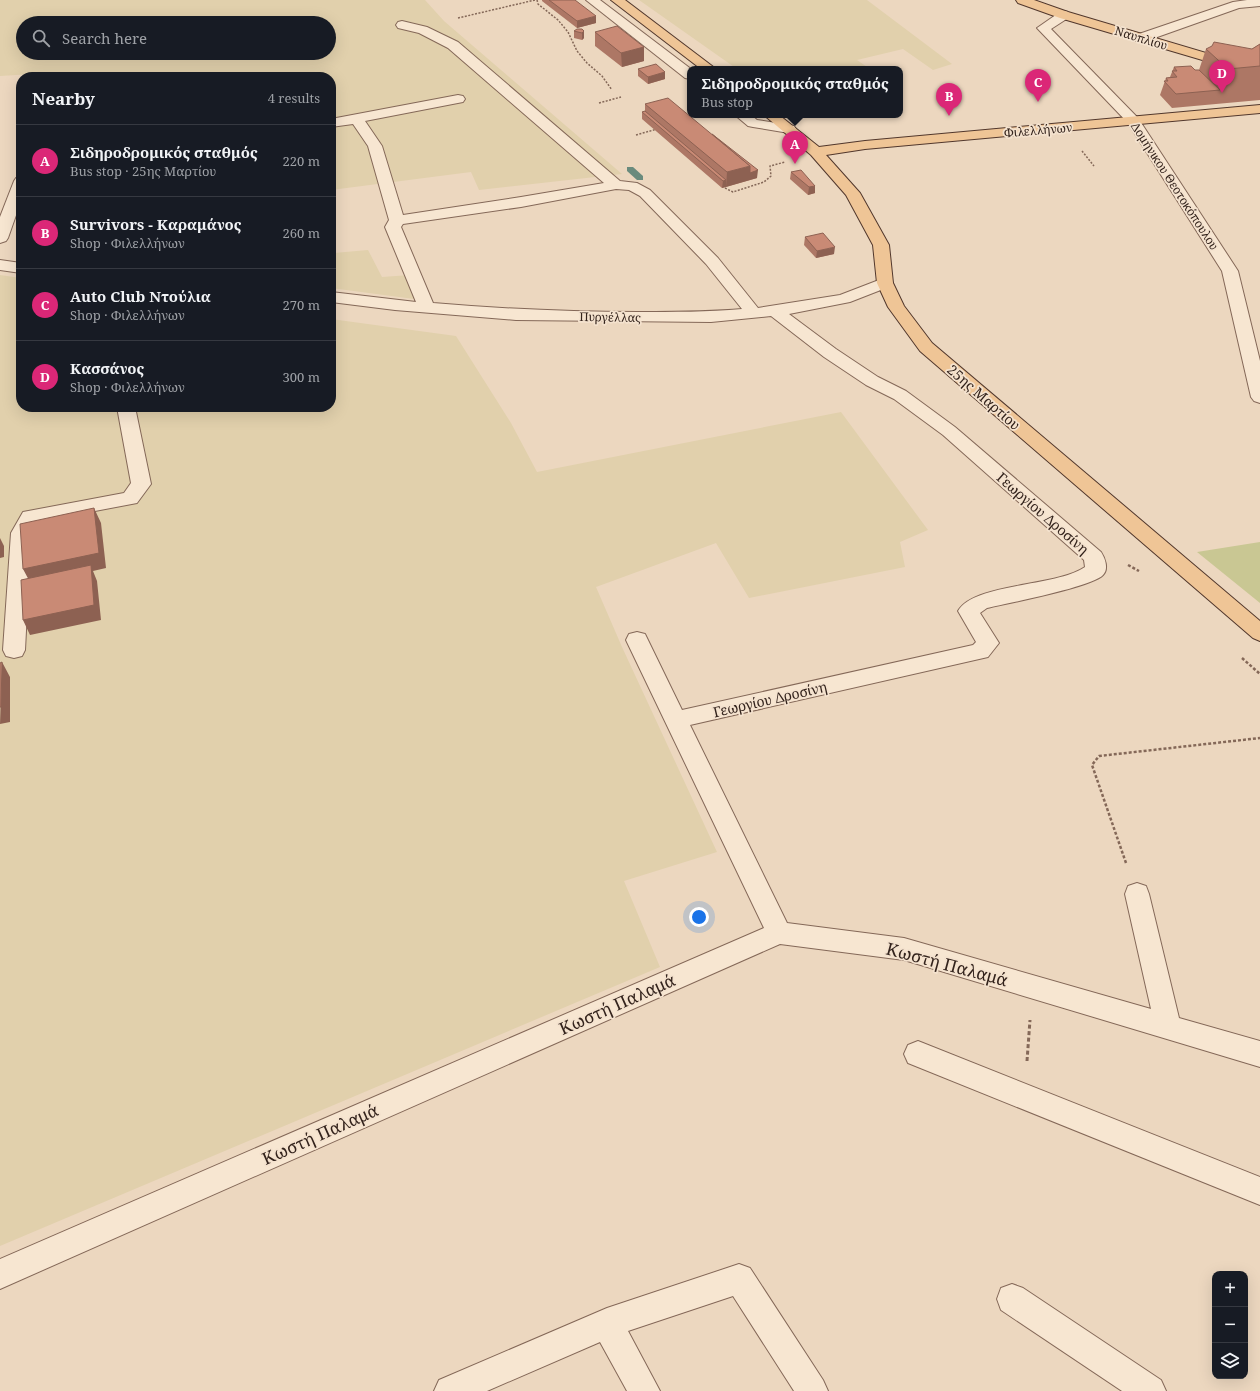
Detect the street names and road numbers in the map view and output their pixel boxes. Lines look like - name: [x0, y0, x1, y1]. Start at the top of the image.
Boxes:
- street label: Ναυπλίου: [1113, 22, 1169, 54]
- street label: Φιλελλήνων: [1003, 119, 1073, 141]
- street label: Δομήνικου Θεοτοκόπουλου: [1127, 119, 1223, 253]
- street label: Πυργέλλας: [579, 308, 641, 326]
- street label: 25ης Μαρτίου: [943, 360, 1025, 434]
- street label: Γεωργίου Δροσίνη: [993, 468, 1093, 558]
- street label: Γεωργίου Δροσίνη: [711, 677, 829, 721]
- street label: Κωστή Παλαμά: [884, 937, 1010, 991]
- street label: Κωστή Παλαμά: [555, 968, 679, 1040]
- street label: Κωστή Παλαμά: [258, 1098, 382, 1170]

